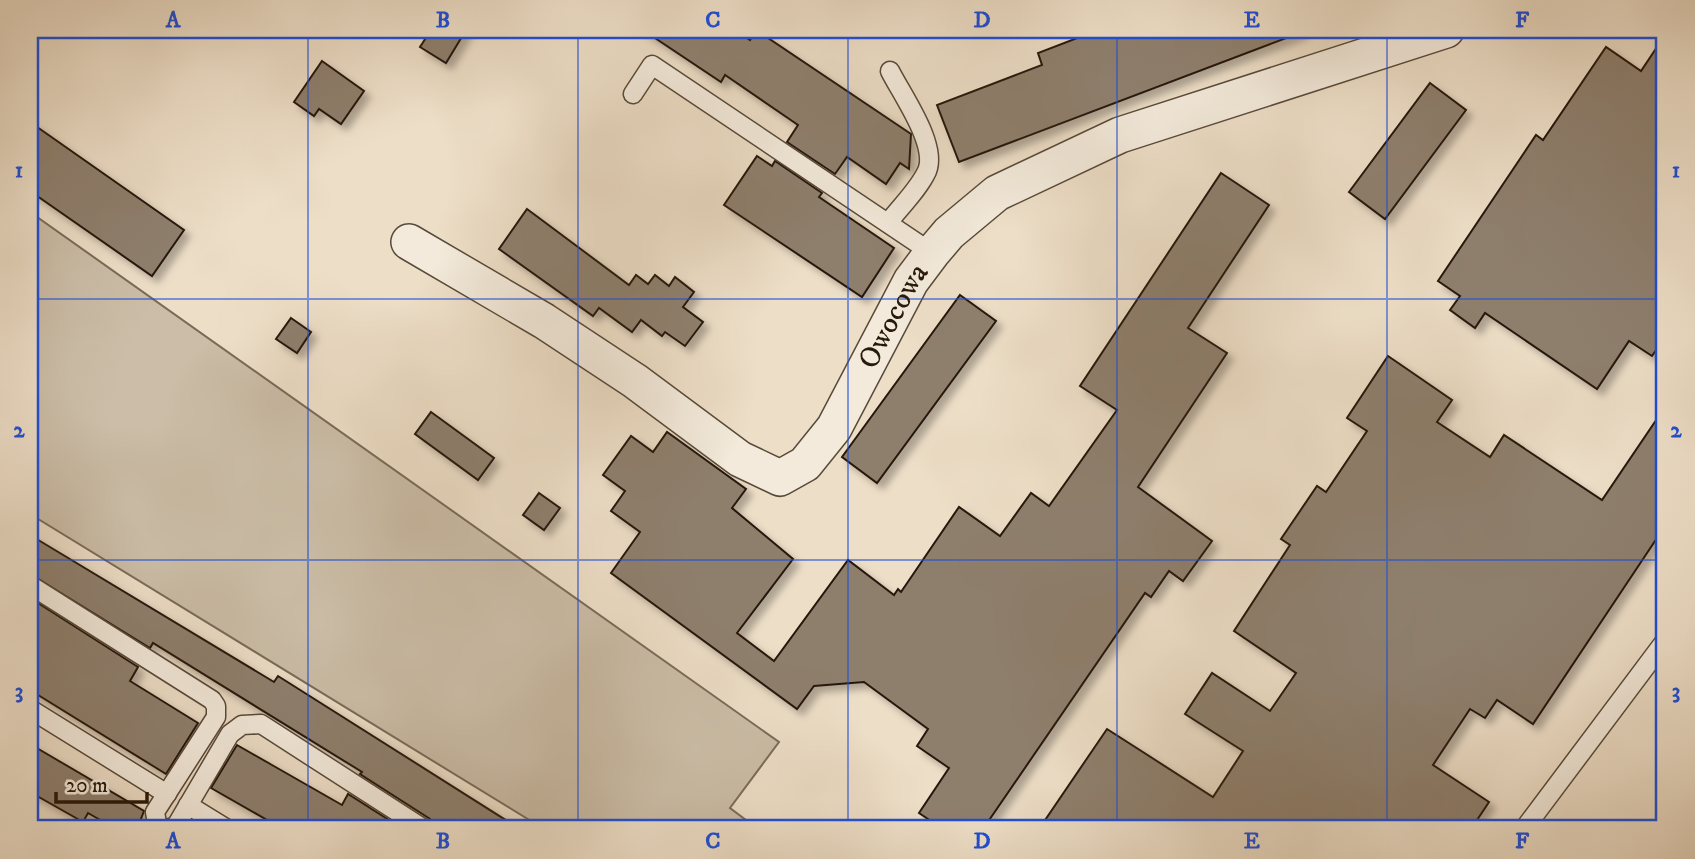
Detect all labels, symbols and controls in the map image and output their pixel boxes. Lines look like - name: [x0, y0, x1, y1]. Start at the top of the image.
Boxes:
- text: A: [165, 6, 182, 35]
- text: B: [436, 6, 450, 35]
- text: C: [705, 6, 721, 35]
- text: D: [973, 6, 991, 35]
- text: E: [1244, 6, 1260, 35]
- text: F: [1515, 6, 1530, 35]
- text: 1: [15, 156, 23, 185]
- text: 1: [1672, 156, 1680, 185]
- street label: Owocowa: [850, 255, 937, 375]
- text: 2: [13, 416, 25, 445]
- text: 2: [1670, 416, 1682, 445]
- text: 3: [15, 677, 23, 706]
- text: 3: [1672, 677, 1680, 706]
- scale bar: [56, 761, 147, 805]
- text: 20 m: [66, 773, 108, 799]
- text: A: [165, 827, 182, 856]
- text: B: [436, 827, 450, 856]
- text: C: [705, 827, 721, 856]
- text: D: [973, 827, 991, 856]
- text: E: [1244, 827, 1260, 856]
- text: F: [1515, 827, 1530, 856]

